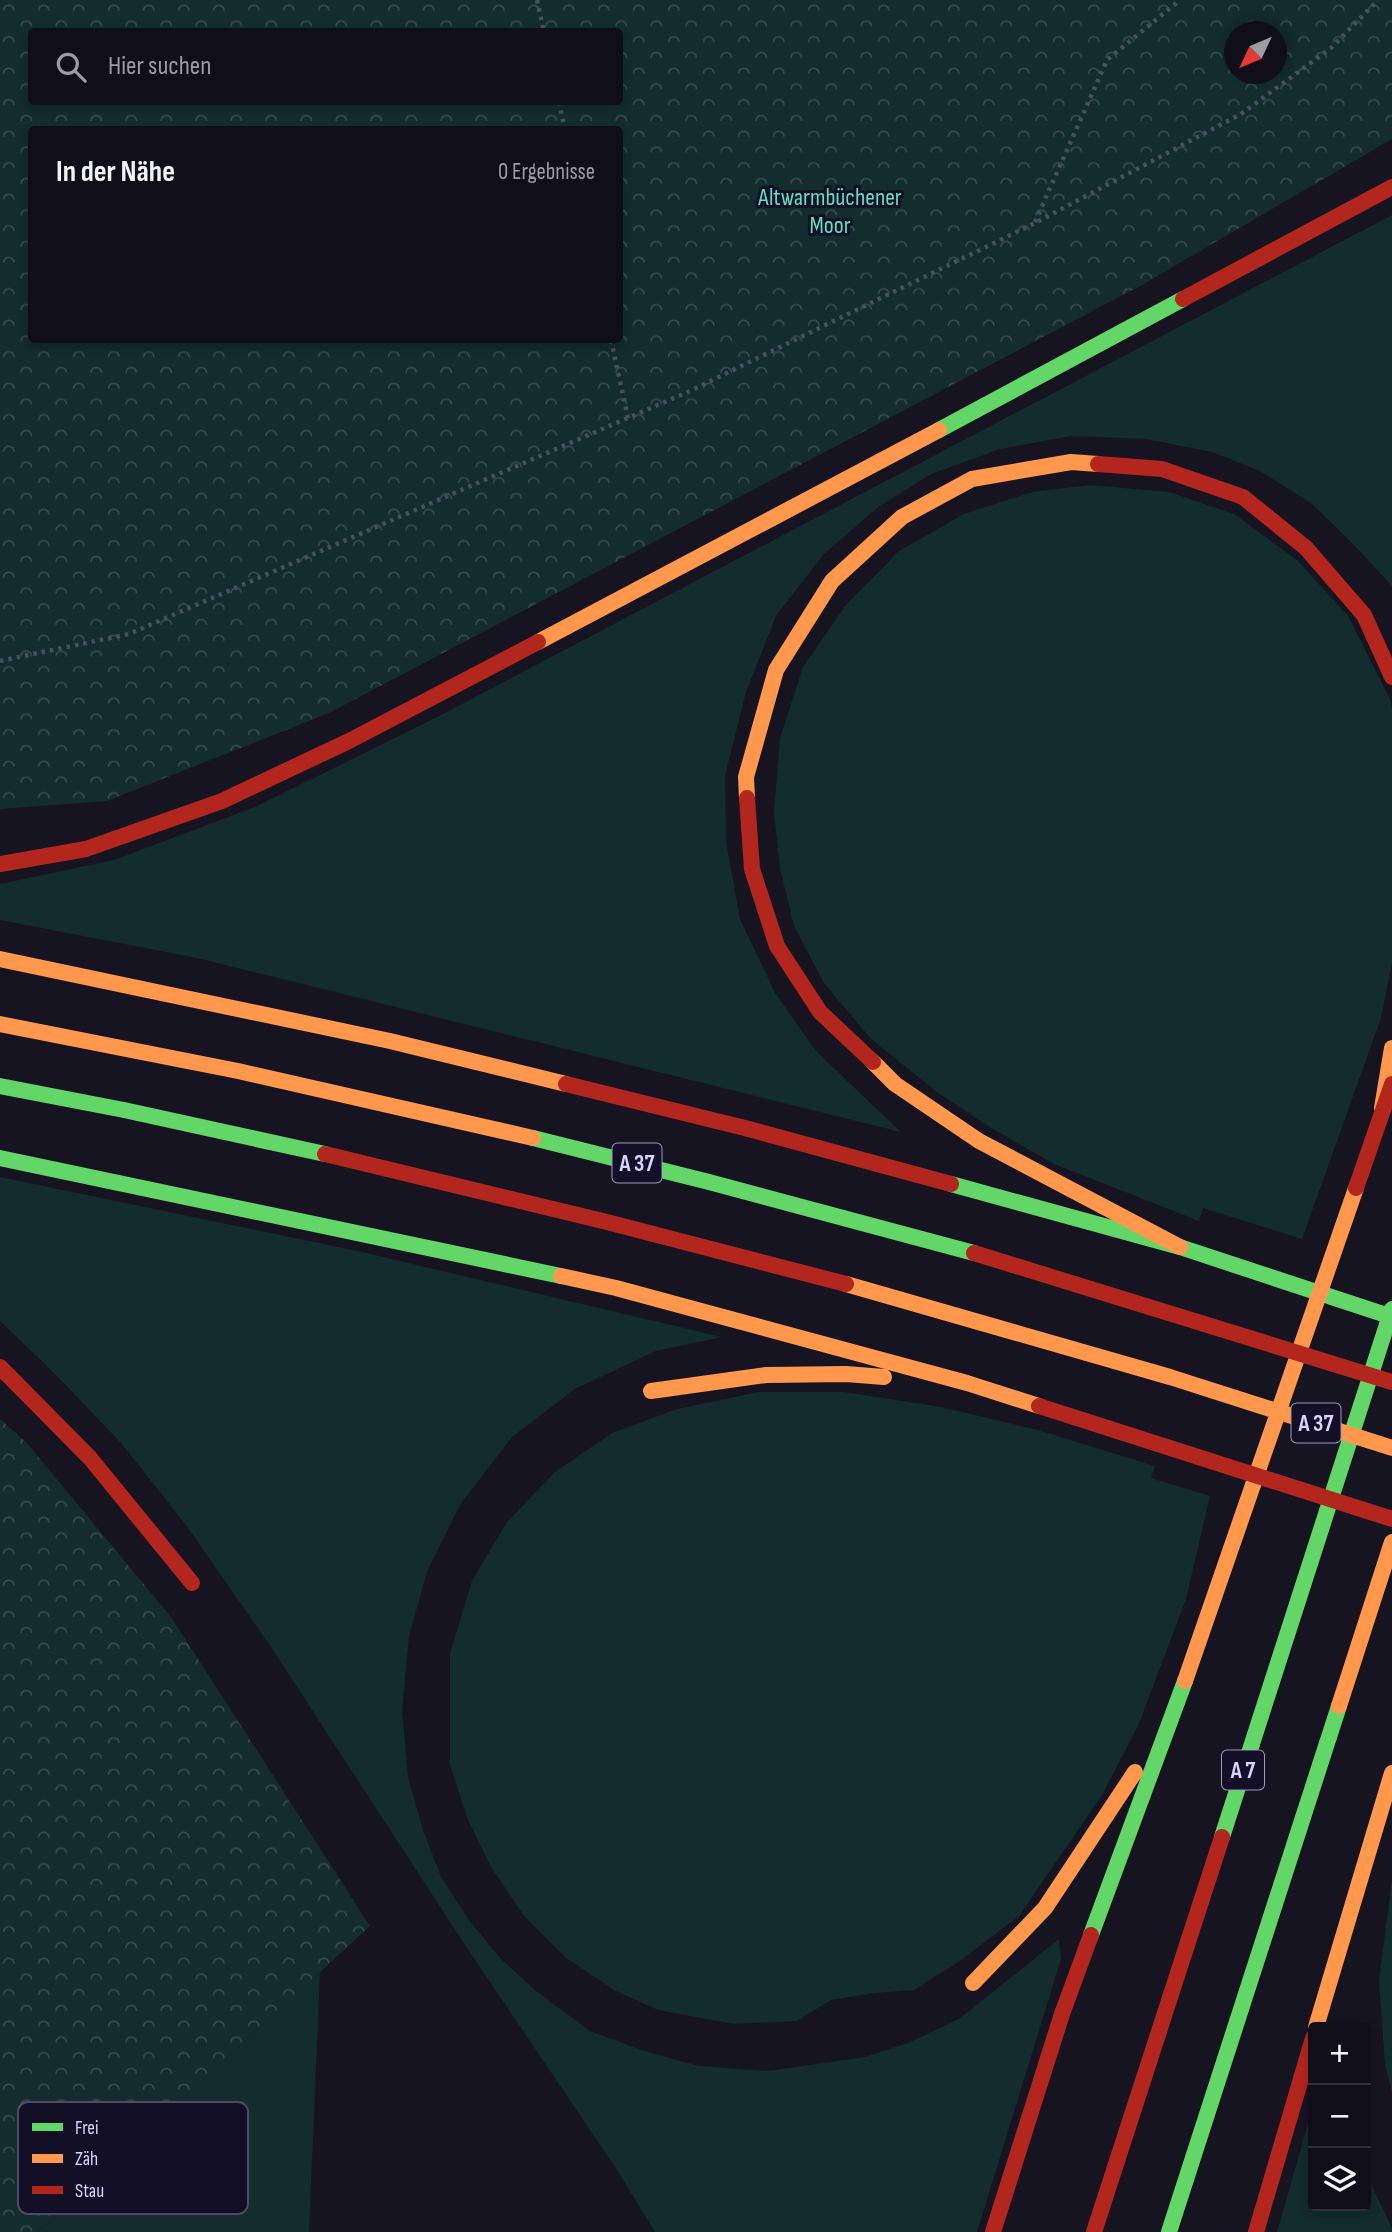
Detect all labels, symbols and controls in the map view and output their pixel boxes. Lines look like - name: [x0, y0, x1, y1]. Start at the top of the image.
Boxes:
- north arrow: [1224, 21, 1287, 84]
- search box: [28, 28, 623, 105]
- icon: search: [52, 48, 90, 86]
- text: Hier suchen: [108, 51, 211, 82]
- text: In der Nähe: [56, 154, 175, 190]
- text: 0 Ergebnisse: [498, 158, 595, 186]
- park label: Altwarmbüchener Moor: [757, 183, 902, 240]
- road number: A 37: [612, 1144, 662, 1182]
- road number: A 37: [1292, 1404, 1340, 1442]
- road number: A 7: [1222, 1750, 1264, 1790]
- map controls: [1308, 2022, 1371, 2211]
- button: +: [1308, 2022, 1371, 2085]
- button: −: [1308, 2085, 1371, 2148]
- legend: [18, 2102, 248, 2214]
- text: Frei: [75, 2117, 99, 2140]
- text: Zäh: [75, 2148, 98, 2171]
- button: layers: [1308, 2148, 1371, 2211]
- text: Stau: [75, 2180, 104, 2203]

